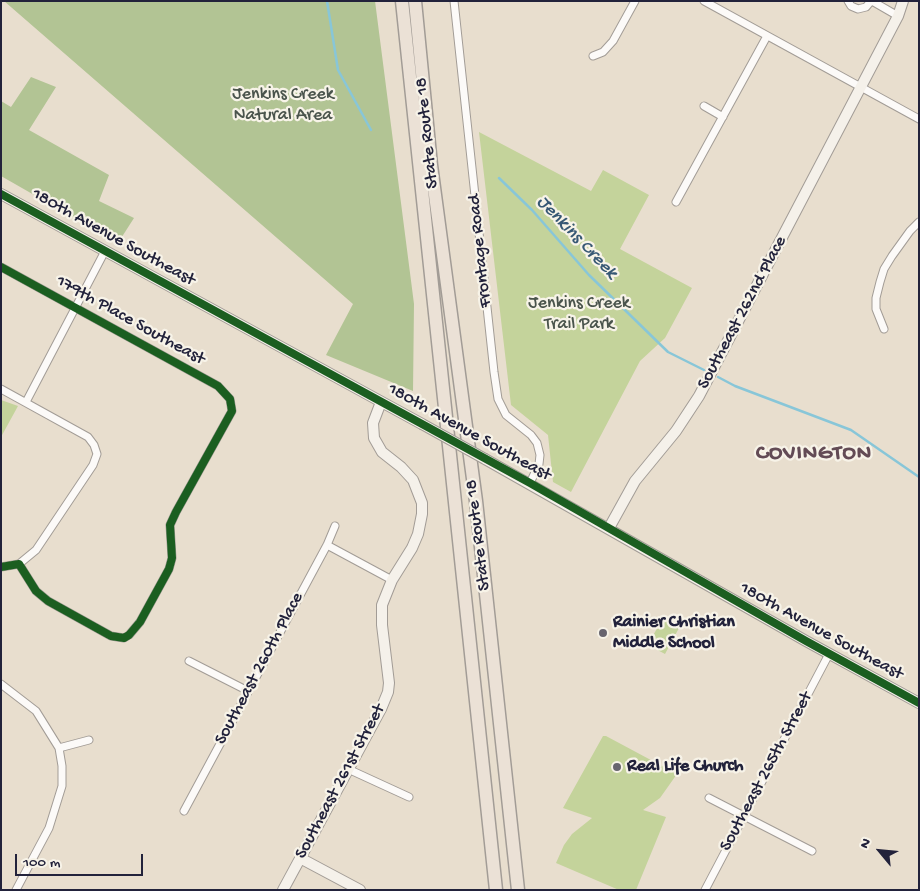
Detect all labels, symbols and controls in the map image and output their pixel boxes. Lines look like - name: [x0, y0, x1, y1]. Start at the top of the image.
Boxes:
- street label: State Route 18: [411, 76, 445, 190]
- park label: Jenkins Creek Natural Area: [232, 84, 334, 126]
- street label: 180th Avenue Southeast: [28, 184, 198, 292]
- water label: Jenkins Creek: [531, 192, 621, 284]
- street label: Frontage Road: [464, 193, 498, 309]
- street label: Southeast 262nd Place: [694, 233, 792, 393]
- street label: 179th Place Southeast: [52, 271, 208, 371]
- park label: Jenkins Creek Trail Park: [528, 293, 630, 336]
- street label: 180th Avenue Southeast: [384, 379, 554, 487]
- district label: COVINGTON: [755, 442, 873, 468]
- street label: State Route 18: [461, 478, 497, 592]
- street label: 180th Avenue Southeast: [736, 578, 906, 686]
- street label: Southeast 260th Place: [211, 589, 309, 749]
- place label: Rainier Christian Middle School: [613, 612, 735, 654]
- marker: Rainier Christian Middle School: [597, 627, 609, 639]
- street label: Southeast 265th Street: [716, 689, 818, 855]
- street label: Southeast 261st Street: [291, 701, 391, 863]
- place label: Real Life Church: [627, 756, 744, 778]
- marker: Real Life Church: [611, 761, 623, 773]
- north arrow: [855, 826, 905, 876]
- text: N: [857, 836, 876, 852]
- scale bar: [18, 844, 145, 876]
- text: 100 m: [23, 854, 60, 872]

